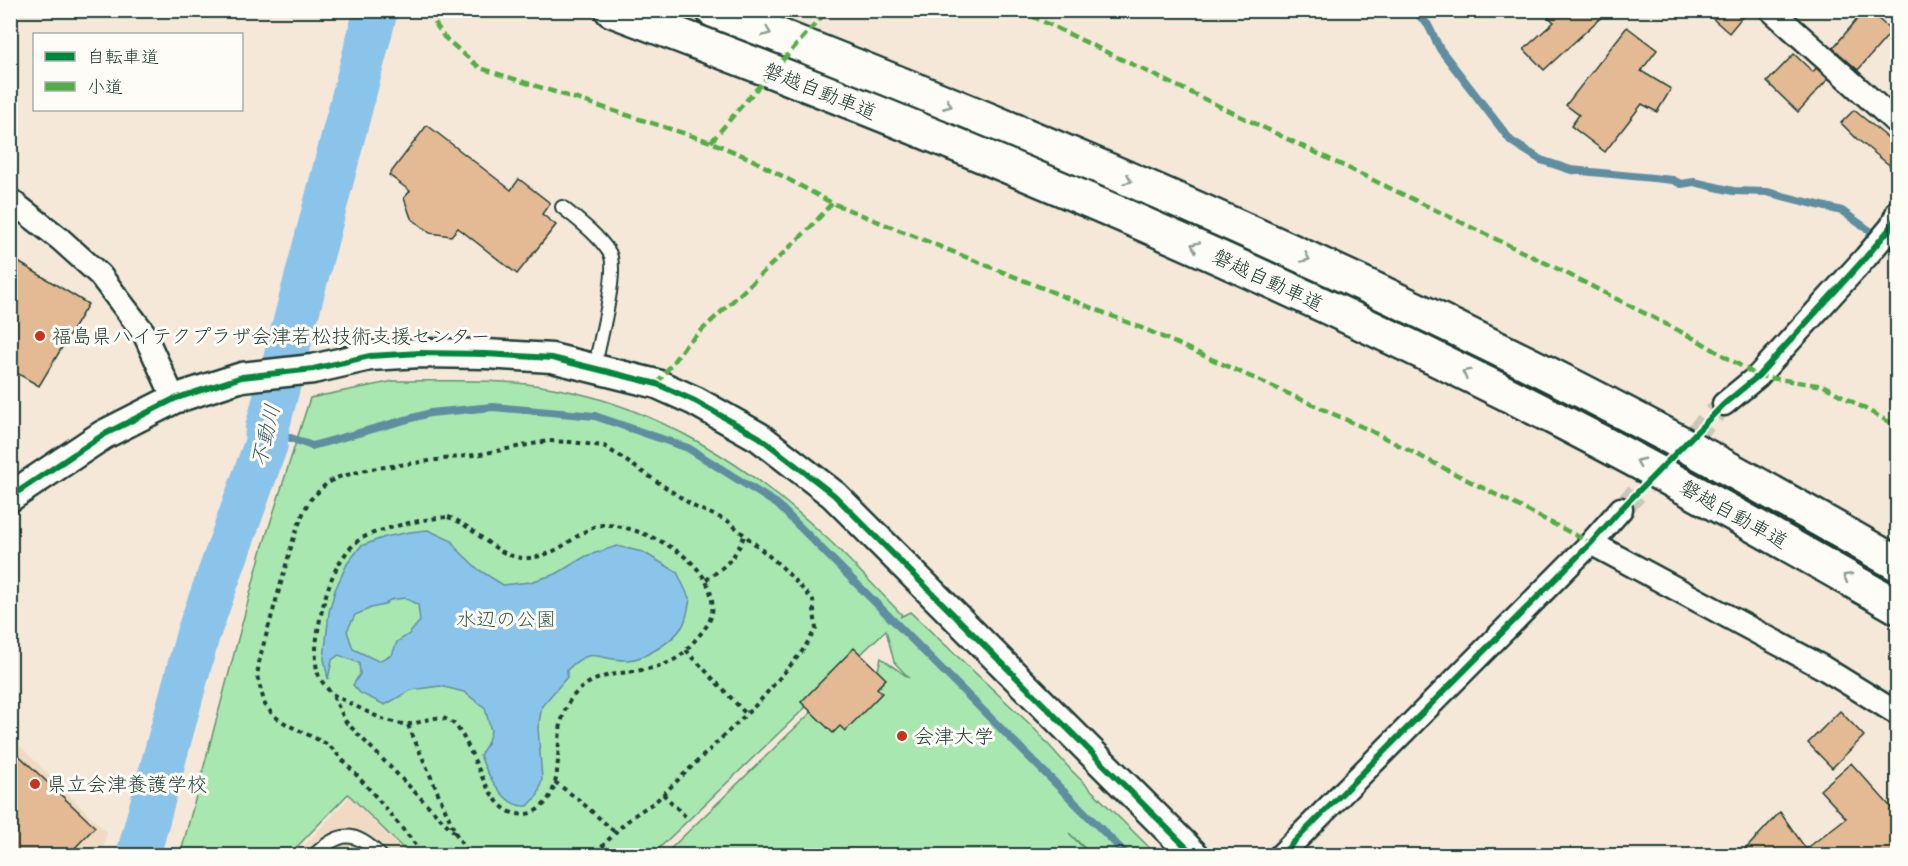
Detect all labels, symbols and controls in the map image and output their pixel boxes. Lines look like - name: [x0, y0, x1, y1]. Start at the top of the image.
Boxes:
- one-way arrow: [761, 25, 772, 37]
- legend: [33, 33, 243, 111]
- text: 自転車道: [87, 46, 159, 68]
- street label: 磐越自動車道: [760, 57, 880, 125]
- text: 小道: [87, 76, 123, 98]
- one-way arrow: [942, 98, 953, 110]
- one-way arrow: [1122, 172, 1133, 184]
- one-way arrow: [1190, 241, 1201, 253]
- street label: 磐越自動車道: [1209, 244, 1327, 316]
- one-way arrow: [1300, 251, 1311, 263]
- place label: 福島県ハイテクプラザ会津若松技術支援センター: [52, 324, 490, 348]
- marker: 福島県ハイテクプラザ会津若松技術支援センター: [33, 329, 47, 343]
- one-way arrow: [1462, 369, 1473, 381]
- water label: 不動川: [245, 401, 285, 469]
- one-way arrow: [1635, 458, 1646, 469]
- street label: 磐越自動車道: [1676, 474, 1792, 554]
- one-way arrow: [1843, 573, 1853, 585]
- park label: 水辺の公園: [456, 607, 556, 631]
- place label: 会津大学: [914, 724, 994, 748]
- marker: 会津大学: [895, 729, 909, 743]
- place label: 県立会津養護学校: [47, 772, 207, 796]
- marker: 県立会津養護学校: [28, 777, 42, 791]

